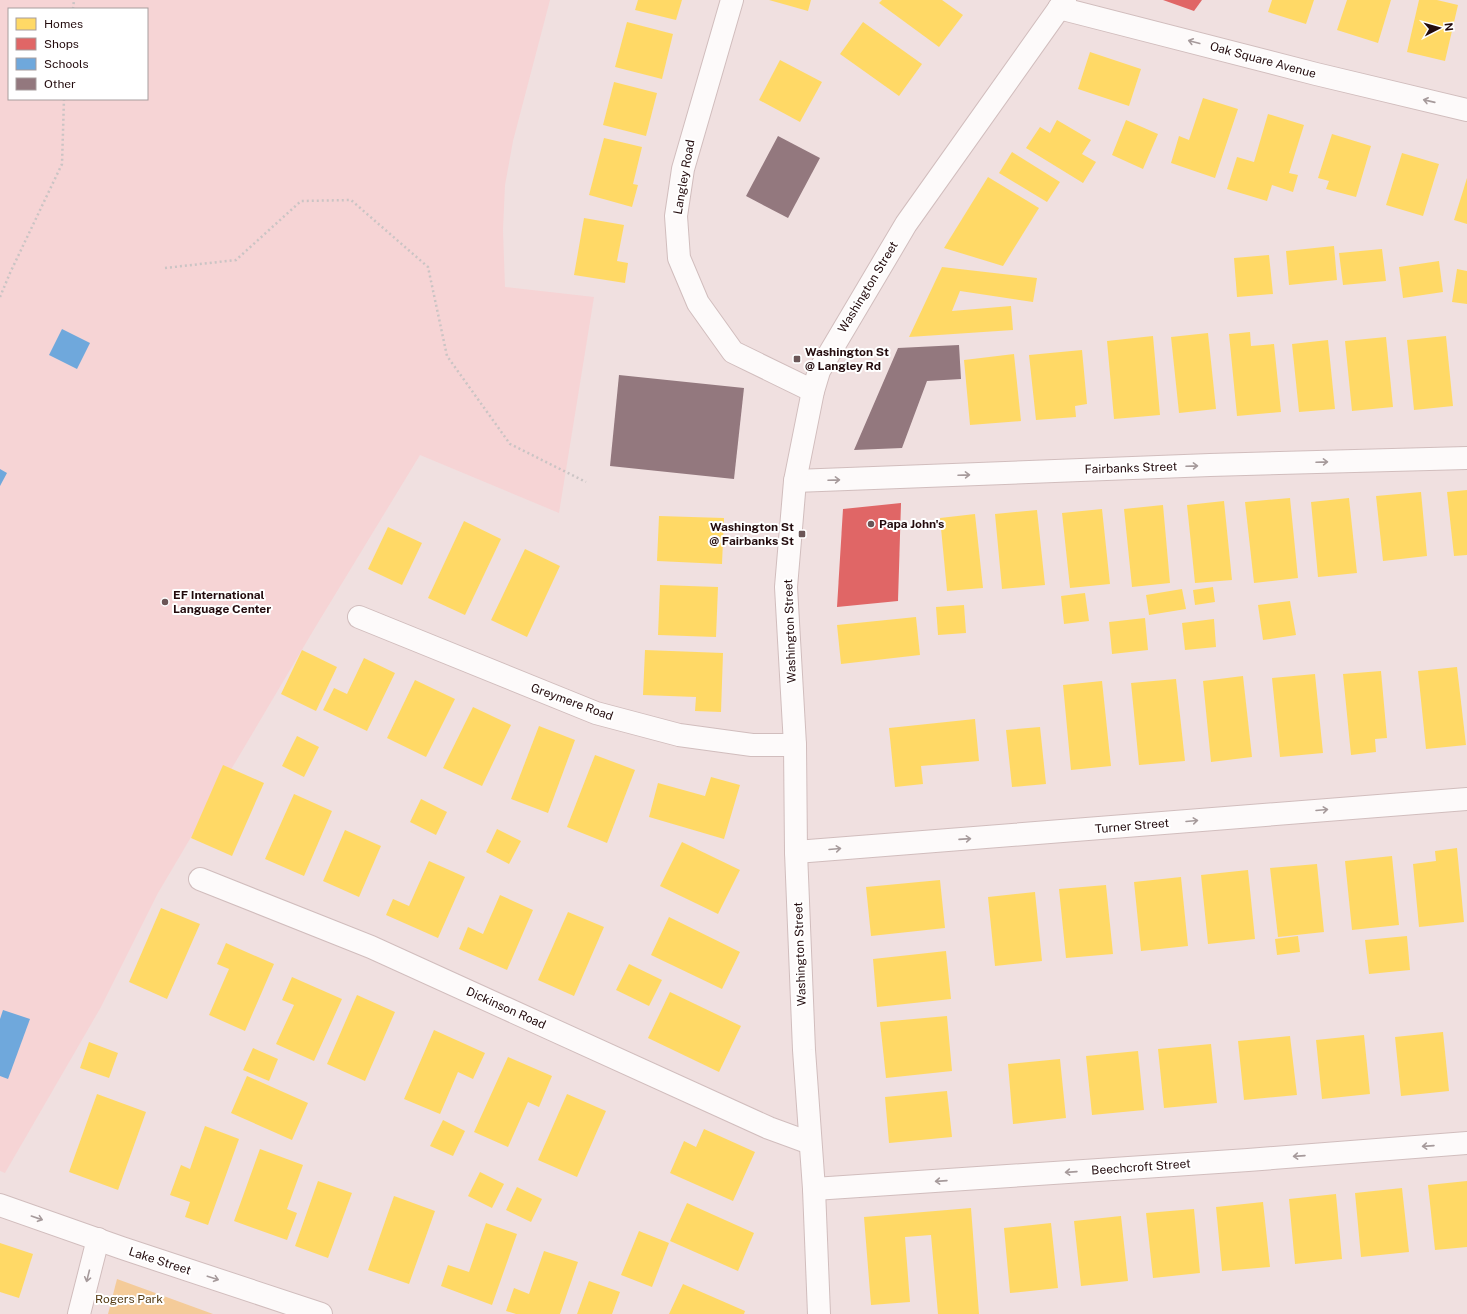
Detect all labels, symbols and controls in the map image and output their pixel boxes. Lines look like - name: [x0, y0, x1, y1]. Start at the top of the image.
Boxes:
- legend: [8, 8, 148, 100]
- north arrow: [1419, 8, 1459, 48]
- text: Homes: [44, 17, 83, 31]
- text: N: [1443, 22, 1455, 32]
- text: Shops: [44, 37, 79, 51]
- one-way arrow: [1188, 38, 1201, 46]
- street label: Oak Square Avenue: [1208, 39, 1318, 81]
- text: Schools: [44, 57, 89, 71]
- text: Other: [44, 77, 76, 91]
- one-way arrow: [1423, 97, 1436, 105]
- street label: Langley Road: [671, 139, 697, 215]
- street label: Washington Street: [835, 238, 901, 335]
- place label: Washington St @ Langley Rd: [805, 345, 889, 373]
- marker: Washington St @ Langley Rd: [792, 354, 802, 364]
- one-way arrow: [1315, 458, 1328, 466]
- street label: Fairbanks Street: [1084, 459, 1178, 477]
- one-way arrow: [1185, 462, 1198, 470]
- one-way arrow: [957, 471, 970, 479]
- one-way arrow: [827, 476, 840, 484]
- place label: Papa John's: [879, 517, 944, 531]
- marker: Papa John's: [866, 519, 876, 529]
- place label: Washington St @ Fairbanks St: [709, 520, 794, 548]
- marker: Washington St @ Fairbanks St: [797, 529, 807, 539]
- street label: Washington Street: [781, 578, 799, 683]
- place label: EF International Language Center: [173, 588, 271, 616]
- marker: EF International Language Center: [160, 597, 170, 607]
- street label: Greymere Road: [529, 681, 615, 723]
- one-way arrow: [1315, 807, 1328, 814]
- street label: Turner Street: [1094, 816, 1170, 836]
- one-way arrow: [1185, 817, 1198, 824]
- one-way arrow: [958, 835, 971, 842]
- one-way arrow: [828, 845, 841, 853]
- street label: Washington Street: [791, 901, 809, 1006]
- street label: Dickinson Road: [464, 984, 548, 1032]
- one-way arrow: [1422, 1142, 1435, 1149]
- one-way arrow: [1292, 1152, 1305, 1159]
- street label: Beechcroft Street: [1091, 1157, 1192, 1177]
- one-way arrow: [1065, 1168, 1078, 1175]
- one-way arrow: [935, 1177, 948, 1184]
- one-way arrow: [30, 1214, 42, 1222]
- street label: Lake Street: [127, 1244, 193, 1278]
- one-way arrow: [84, 1270, 92, 1283]
- one-way arrow: [206, 1275, 219, 1282]
- park label: Rogers Park: [95, 1292, 163, 1306]

